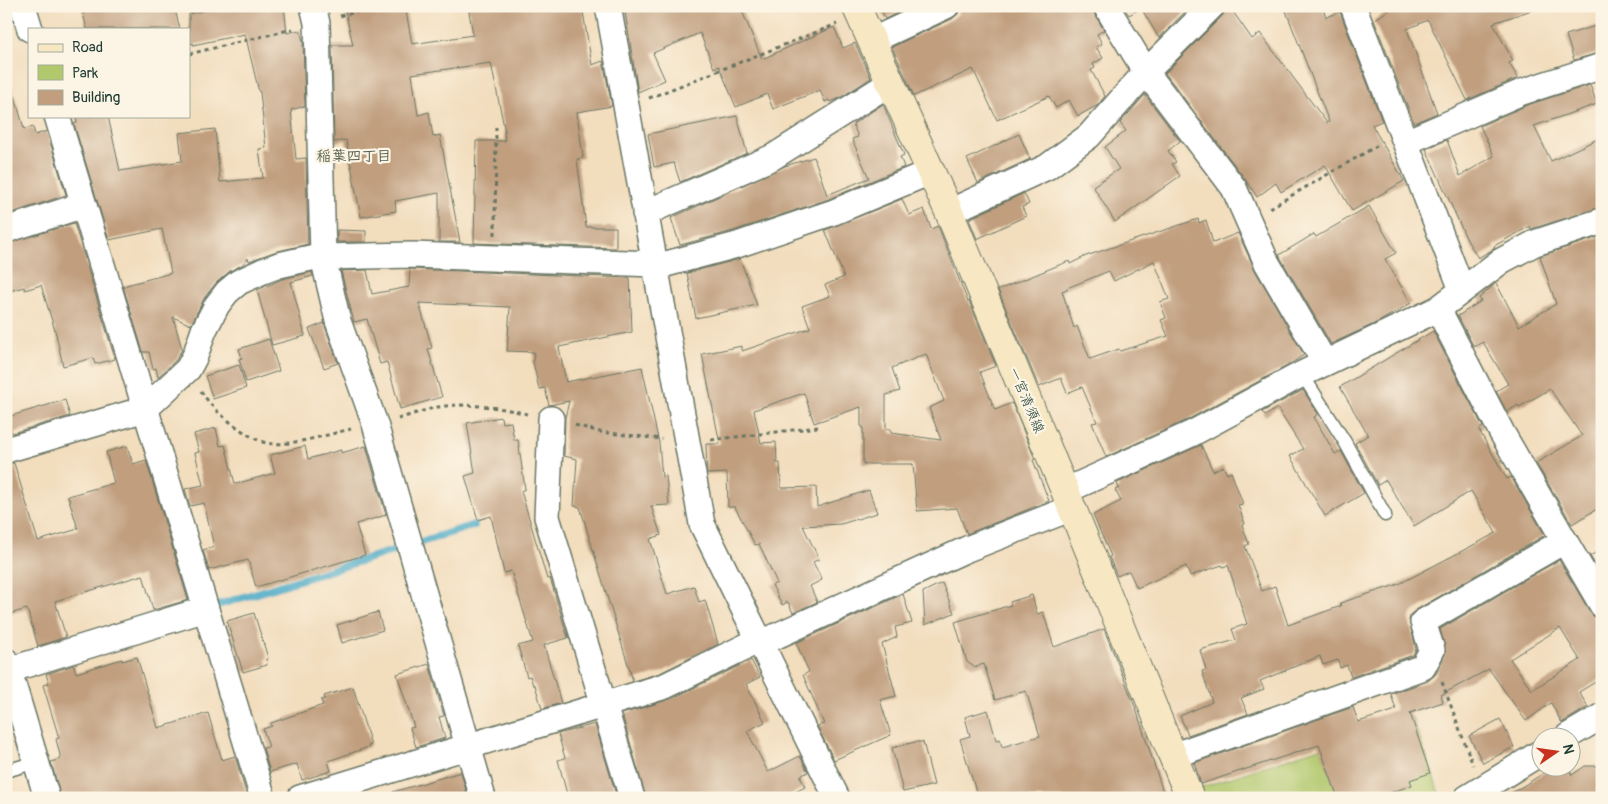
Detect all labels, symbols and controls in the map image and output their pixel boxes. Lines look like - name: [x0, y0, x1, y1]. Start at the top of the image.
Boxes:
- legend: [28, 28, 190, 118]
- text: Road: [72, 38, 103, 57]
- text: Park: [72, 64, 99, 83]
- text: Building: [72, 88, 120, 107]
- district label: 稲葉四丁目: [316, 147, 392, 166]
- street label: 一宮清須線: [1005, 365, 1048, 436]
- north arrow: [1530, 726, 1580, 776]
- text: N: [1559, 743, 1578, 756]

